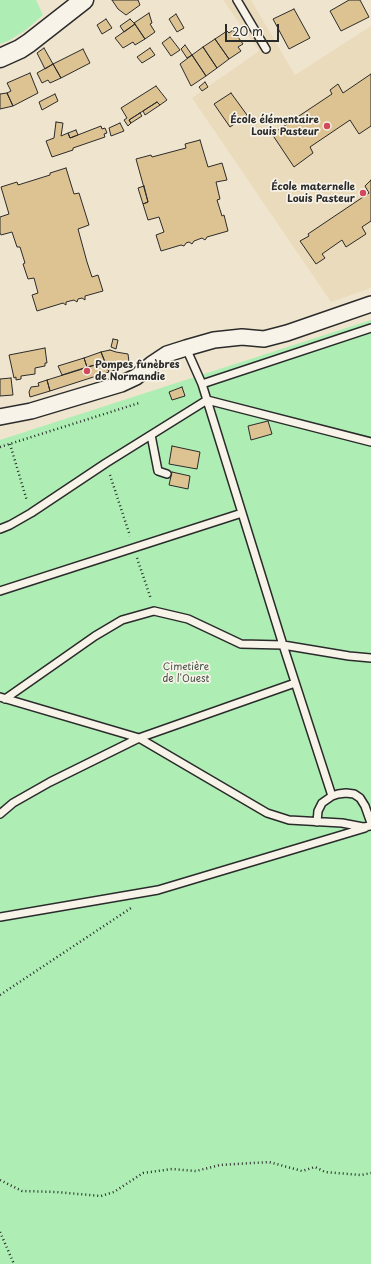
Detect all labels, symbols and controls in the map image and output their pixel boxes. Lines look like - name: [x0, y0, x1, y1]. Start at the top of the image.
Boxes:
- scale bar: [227, 16, 281, 42]
- text: 20 m: [232, 22, 263, 40]
- place label: École élémentaire Louis Pasteur: [230, 114, 319, 138]
- marker: École élémentaire Louis Pasteur: [322, 121, 332, 131]
- place label: École maternelle Louis Pasteur: [271, 181, 355, 204]
- marker: École maternelle Louis Pasteur: [358, 188, 368, 198]
- place label: Pompes funèbres de Normandie: [95, 359, 180, 382]
- marker: Pompes funèbres de Normandie: [82, 366, 92, 376]
- park label: Cimetière de l'Ouest: [162, 661, 210, 684]

